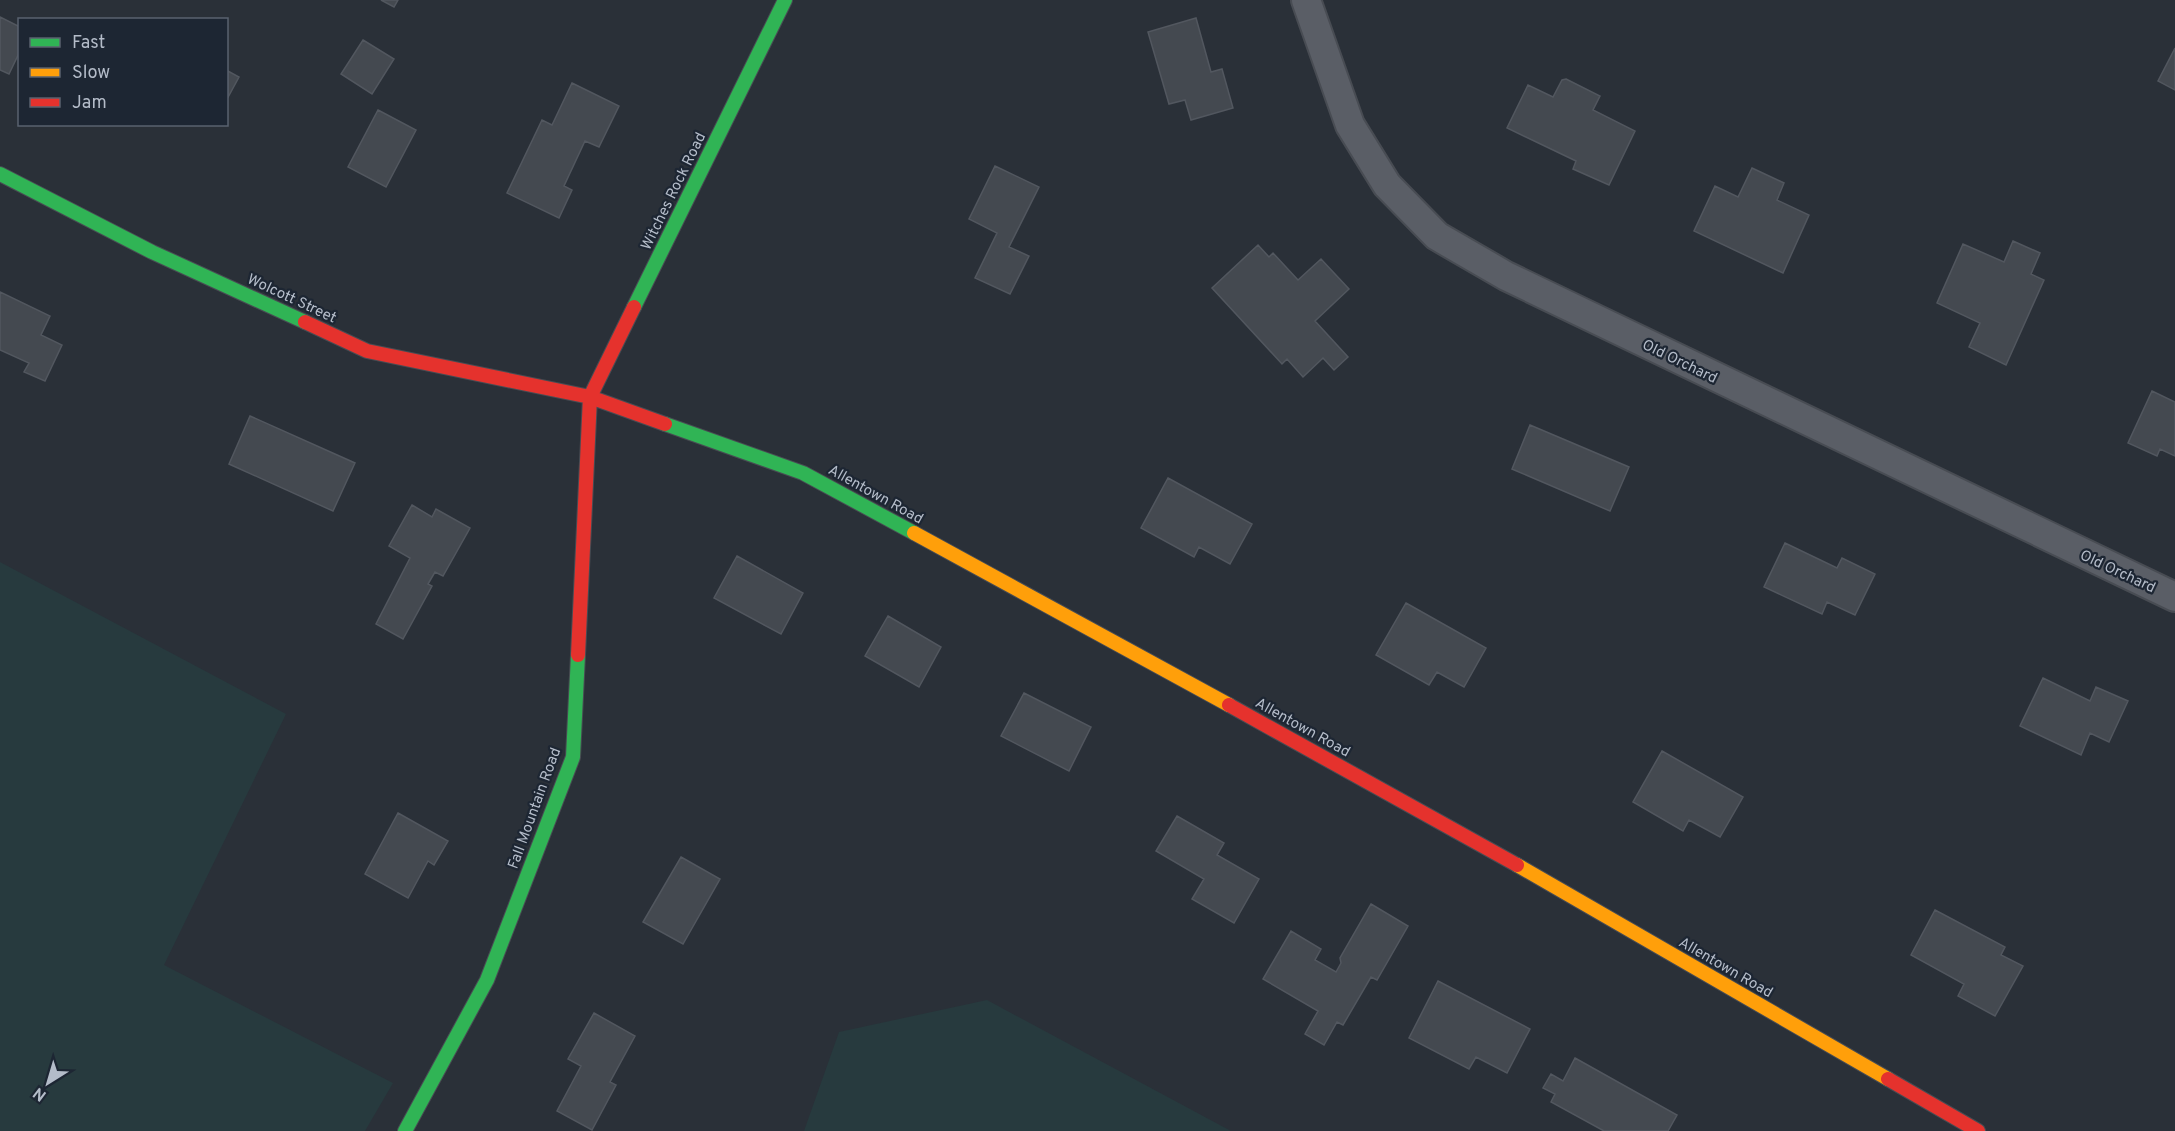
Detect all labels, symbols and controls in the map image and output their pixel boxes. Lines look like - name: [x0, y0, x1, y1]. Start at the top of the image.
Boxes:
- legend: [18, 18, 228, 126]
- text: Fast: [72, 32, 105, 55]
- text: Slow: [72, 62, 110, 85]
- text: Jam: [72, 92, 107, 115]
- street label: Witches Rock Road: [638, 130, 711, 254]
- street label: Wolcott Street: [244, 270, 339, 328]
- street label: Old Orchard: [1639, 336, 1720, 389]
- street label: Allentown Road: [824, 461, 926, 529]
- street label: Old Orchard: [2077, 547, 2158, 598]
- street label: Allentown Road: [1251, 694, 1353, 762]
- street label: Fall Mountain Road: [505, 745, 566, 872]
- street label: Allentown Road: [1675, 934, 1776, 1003]
- north arrow: [18, 1053, 78, 1113]
- text: N: [30, 1082, 51, 1105]

